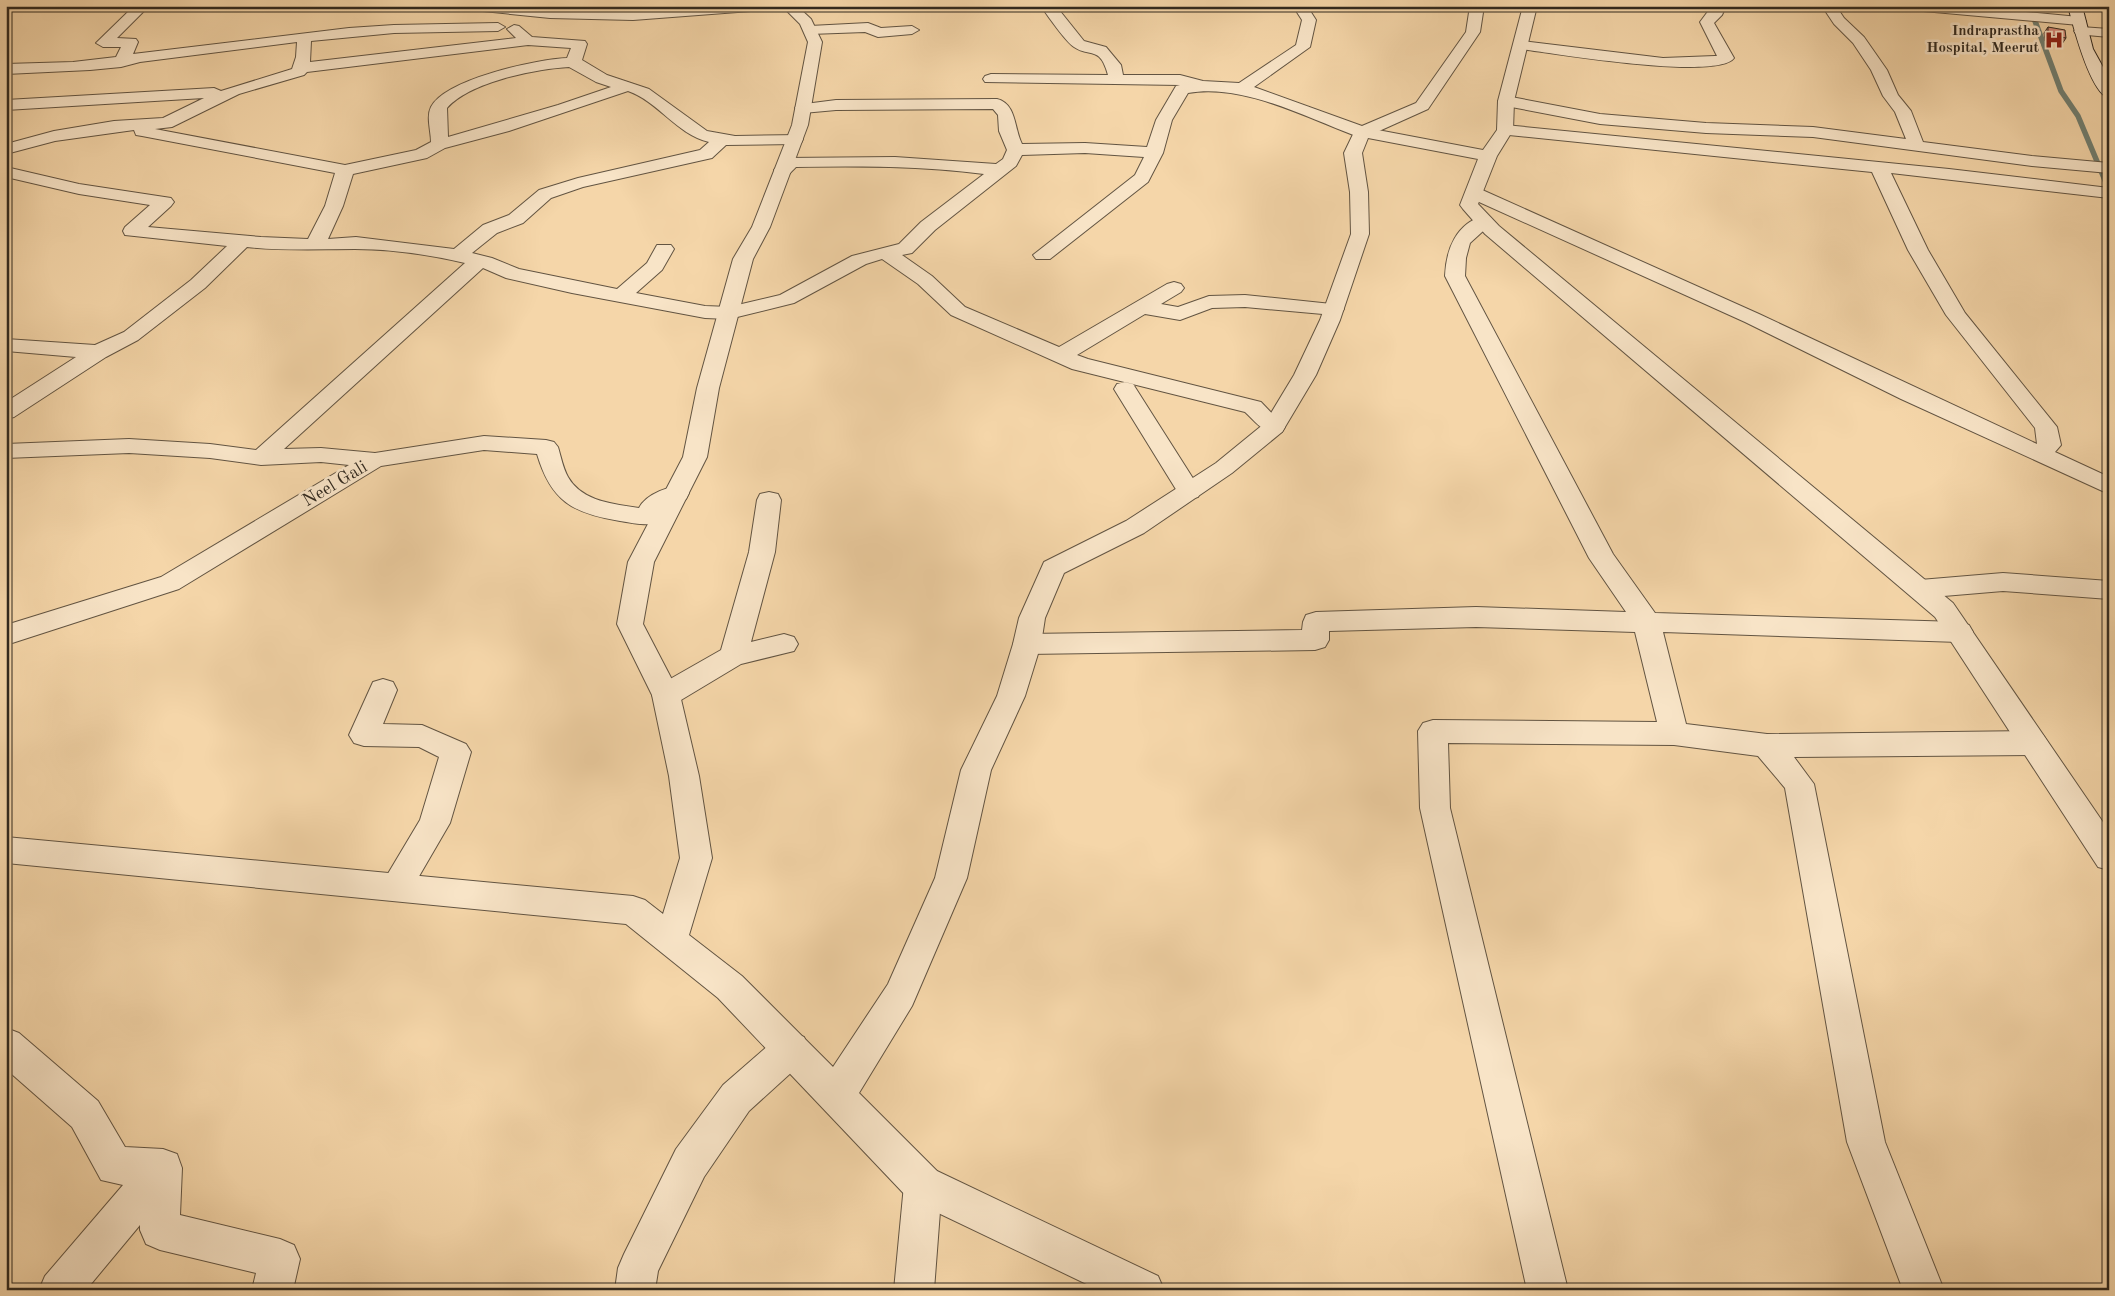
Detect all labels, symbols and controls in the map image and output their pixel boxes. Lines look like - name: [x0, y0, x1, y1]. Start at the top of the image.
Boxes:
- place label: Indraprastha Hospital, Meerut: [1926, 24, 2040, 56]
- hospital icon: Indraprastha Hospital, Meerut: [2043, 29, 2065, 51]
- street label: Neel Gali: [300, 458, 371, 510]

